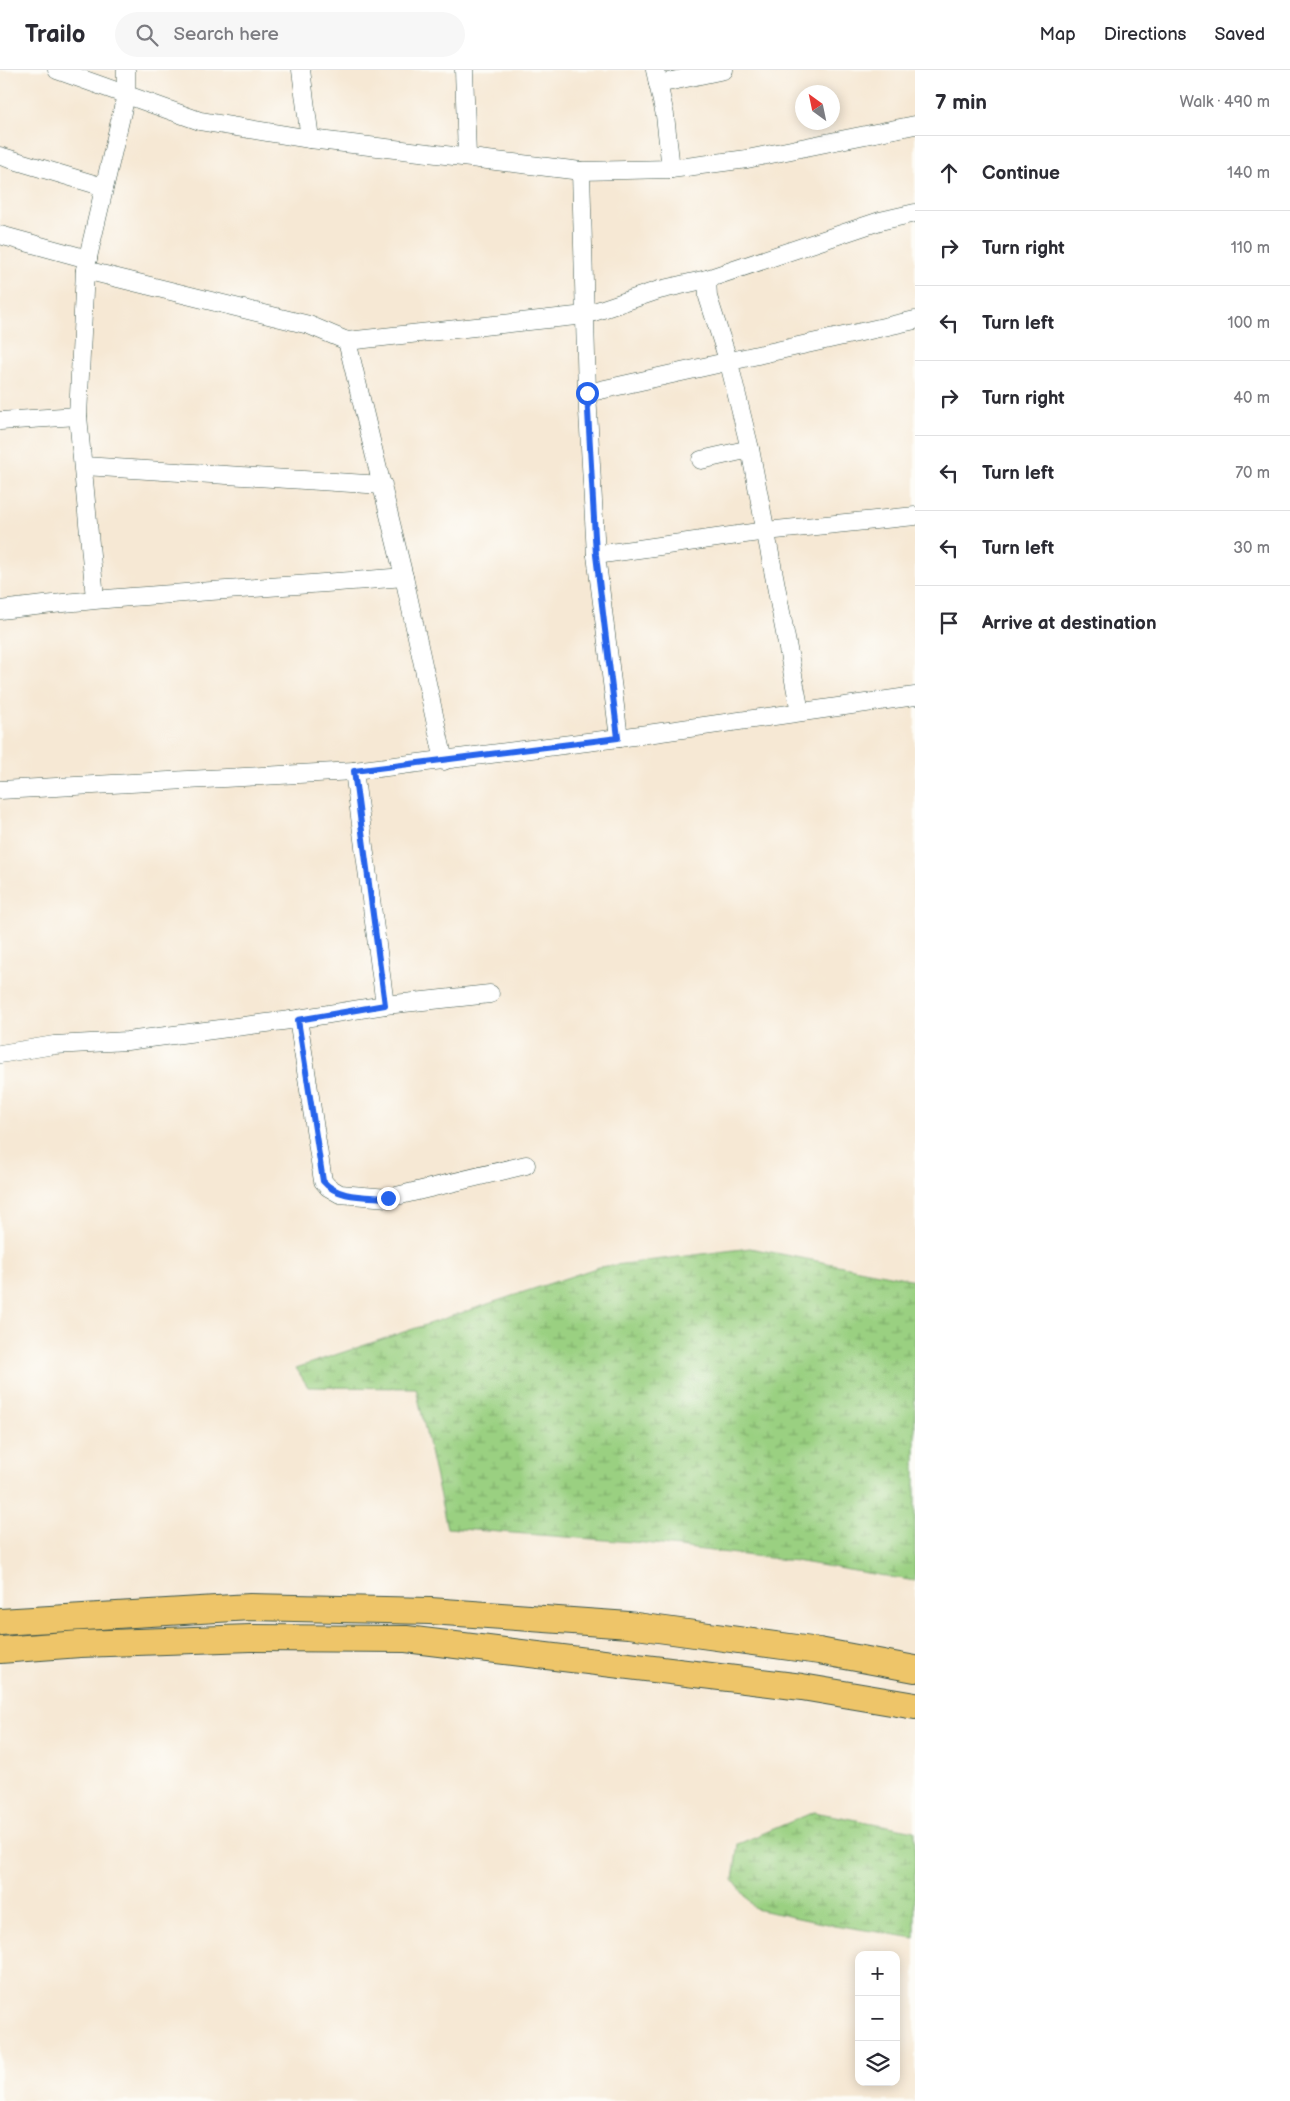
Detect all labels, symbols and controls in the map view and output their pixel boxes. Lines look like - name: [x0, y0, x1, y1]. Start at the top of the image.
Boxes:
- search box: [115, 12, 465, 57]
- text: Trailo: [25, 20, 85, 49]
- icon: search: [133, 21, 161, 49]
- text: Search here: [173, 23, 279, 46]
- text: Map: [1040, 24, 1076, 45]
- text: Directions: [1104, 24, 1186, 45]
- text: Saved: [1214, 24, 1265, 45]
- north arrow: [795, 85, 840, 130]
- text: 7 min: [935, 90, 987, 115]
- text: Walk · 490 m: [1179, 93, 1270, 112]
- icon: ahead: [935, 159, 963, 187]
- text: Continue: [982, 162, 1060, 185]
- text: 140 m: [1227, 164, 1270, 183]
- icon: right: [935, 234, 963, 262]
- text: Turn right: [982, 237, 1065, 260]
- text: 110 m: [1231, 239, 1270, 258]
- icon: left: [935, 309, 963, 337]
- text: Turn left: [982, 312, 1054, 335]
- text: 100 m: [1227, 314, 1270, 333]
- route start: [576, 382, 599, 405]
- icon: right: [935, 384, 963, 412]
- text: Turn right: [982, 387, 1065, 410]
- text: 40 m: [1233, 389, 1270, 408]
- icon: left: [935, 459, 963, 487]
- text: Turn left: [982, 462, 1054, 485]
- text: 70 m: [1235, 464, 1270, 483]
- icon: left: [935, 534, 963, 562]
- text: Turn left: [982, 537, 1054, 560]
- text: 30 m: [1233, 539, 1270, 558]
- icon: arrive: [935, 609, 963, 637]
- text: Arrive at destination: [982, 612, 1157, 635]
- route end: [377, 1187, 400, 1210]
- map controls: [855, 1951, 900, 2086]
- button: +: [855, 1951, 900, 1996]
- button: −: [855, 1996, 900, 2041]
- button: layers: [855, 2041, 900, 2086]

